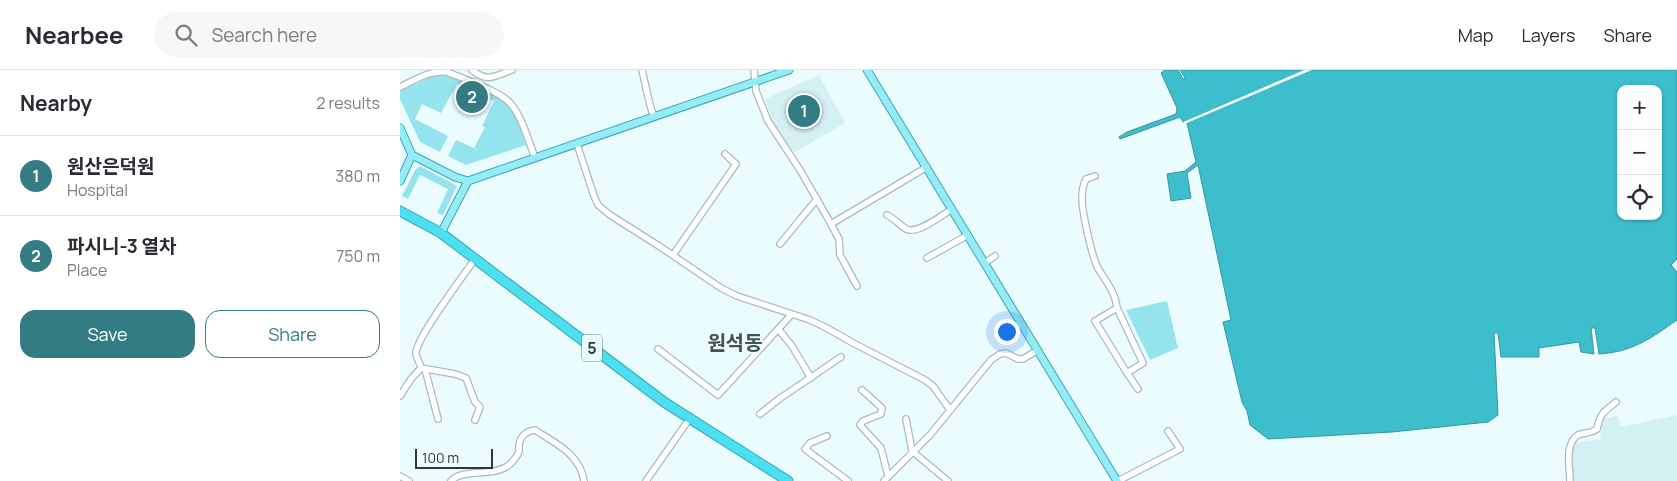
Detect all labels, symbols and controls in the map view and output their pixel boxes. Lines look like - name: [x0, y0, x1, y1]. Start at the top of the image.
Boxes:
- search box: [154, 12, 504, 57]
- text: Nearbee: [25, 18, 124, 51]
- icon: search: [172, 21, 200, 49]
- text: Search here: [212, 22, 317, 48]
- text: Map: [1458, 23, 1493, 47]
- text: Layers: [1521, 23, 1575, 47]
- text: Share: [1603, 23, 1652, 47]
- pin: 2: [456, 78, 488, 116]
- map controls: [1617, 85, 1662, 220]
- button: +: [1617, 85, 1662, 130]
- text: Nearby: [20, 89, 92, 117]
- text: 2 results: [316, 92, 380, 114]
- pin: 1: [788, 92, 820, 130]
- button: −: [1617, 130, 1662, 175]
- text: 원산은덕원: [67, 153, 154, 179]
- text: 1: [32, 165, 40, 187]
- text: 380 m: [335, 165, 380, 187]
- button: locate: [1617, 175, 1662, 220]
- text: Hospital: [67, 179, 128, 201]
- text: 파시니-3 열차: [67, 233, 176, 259]
- text: 2: [31, 245, 41, 267]
- text: 750 m: [336, 245, 380, 267]
- text: Place: [67, 259, 107, 281]
- button: Save: [20, 310, 195, 358]
- button: Share: [205, 310, 380, 358]
- your location: [994, 319, 1020, 345]
- district label: 원석동: [707, 329, 763, 356]
- road number: 5: [582, 334, 602, 362]
- scale bar: [415, 446, 492, 469]
- text: 100 m: [422, 448, 459, 467]

